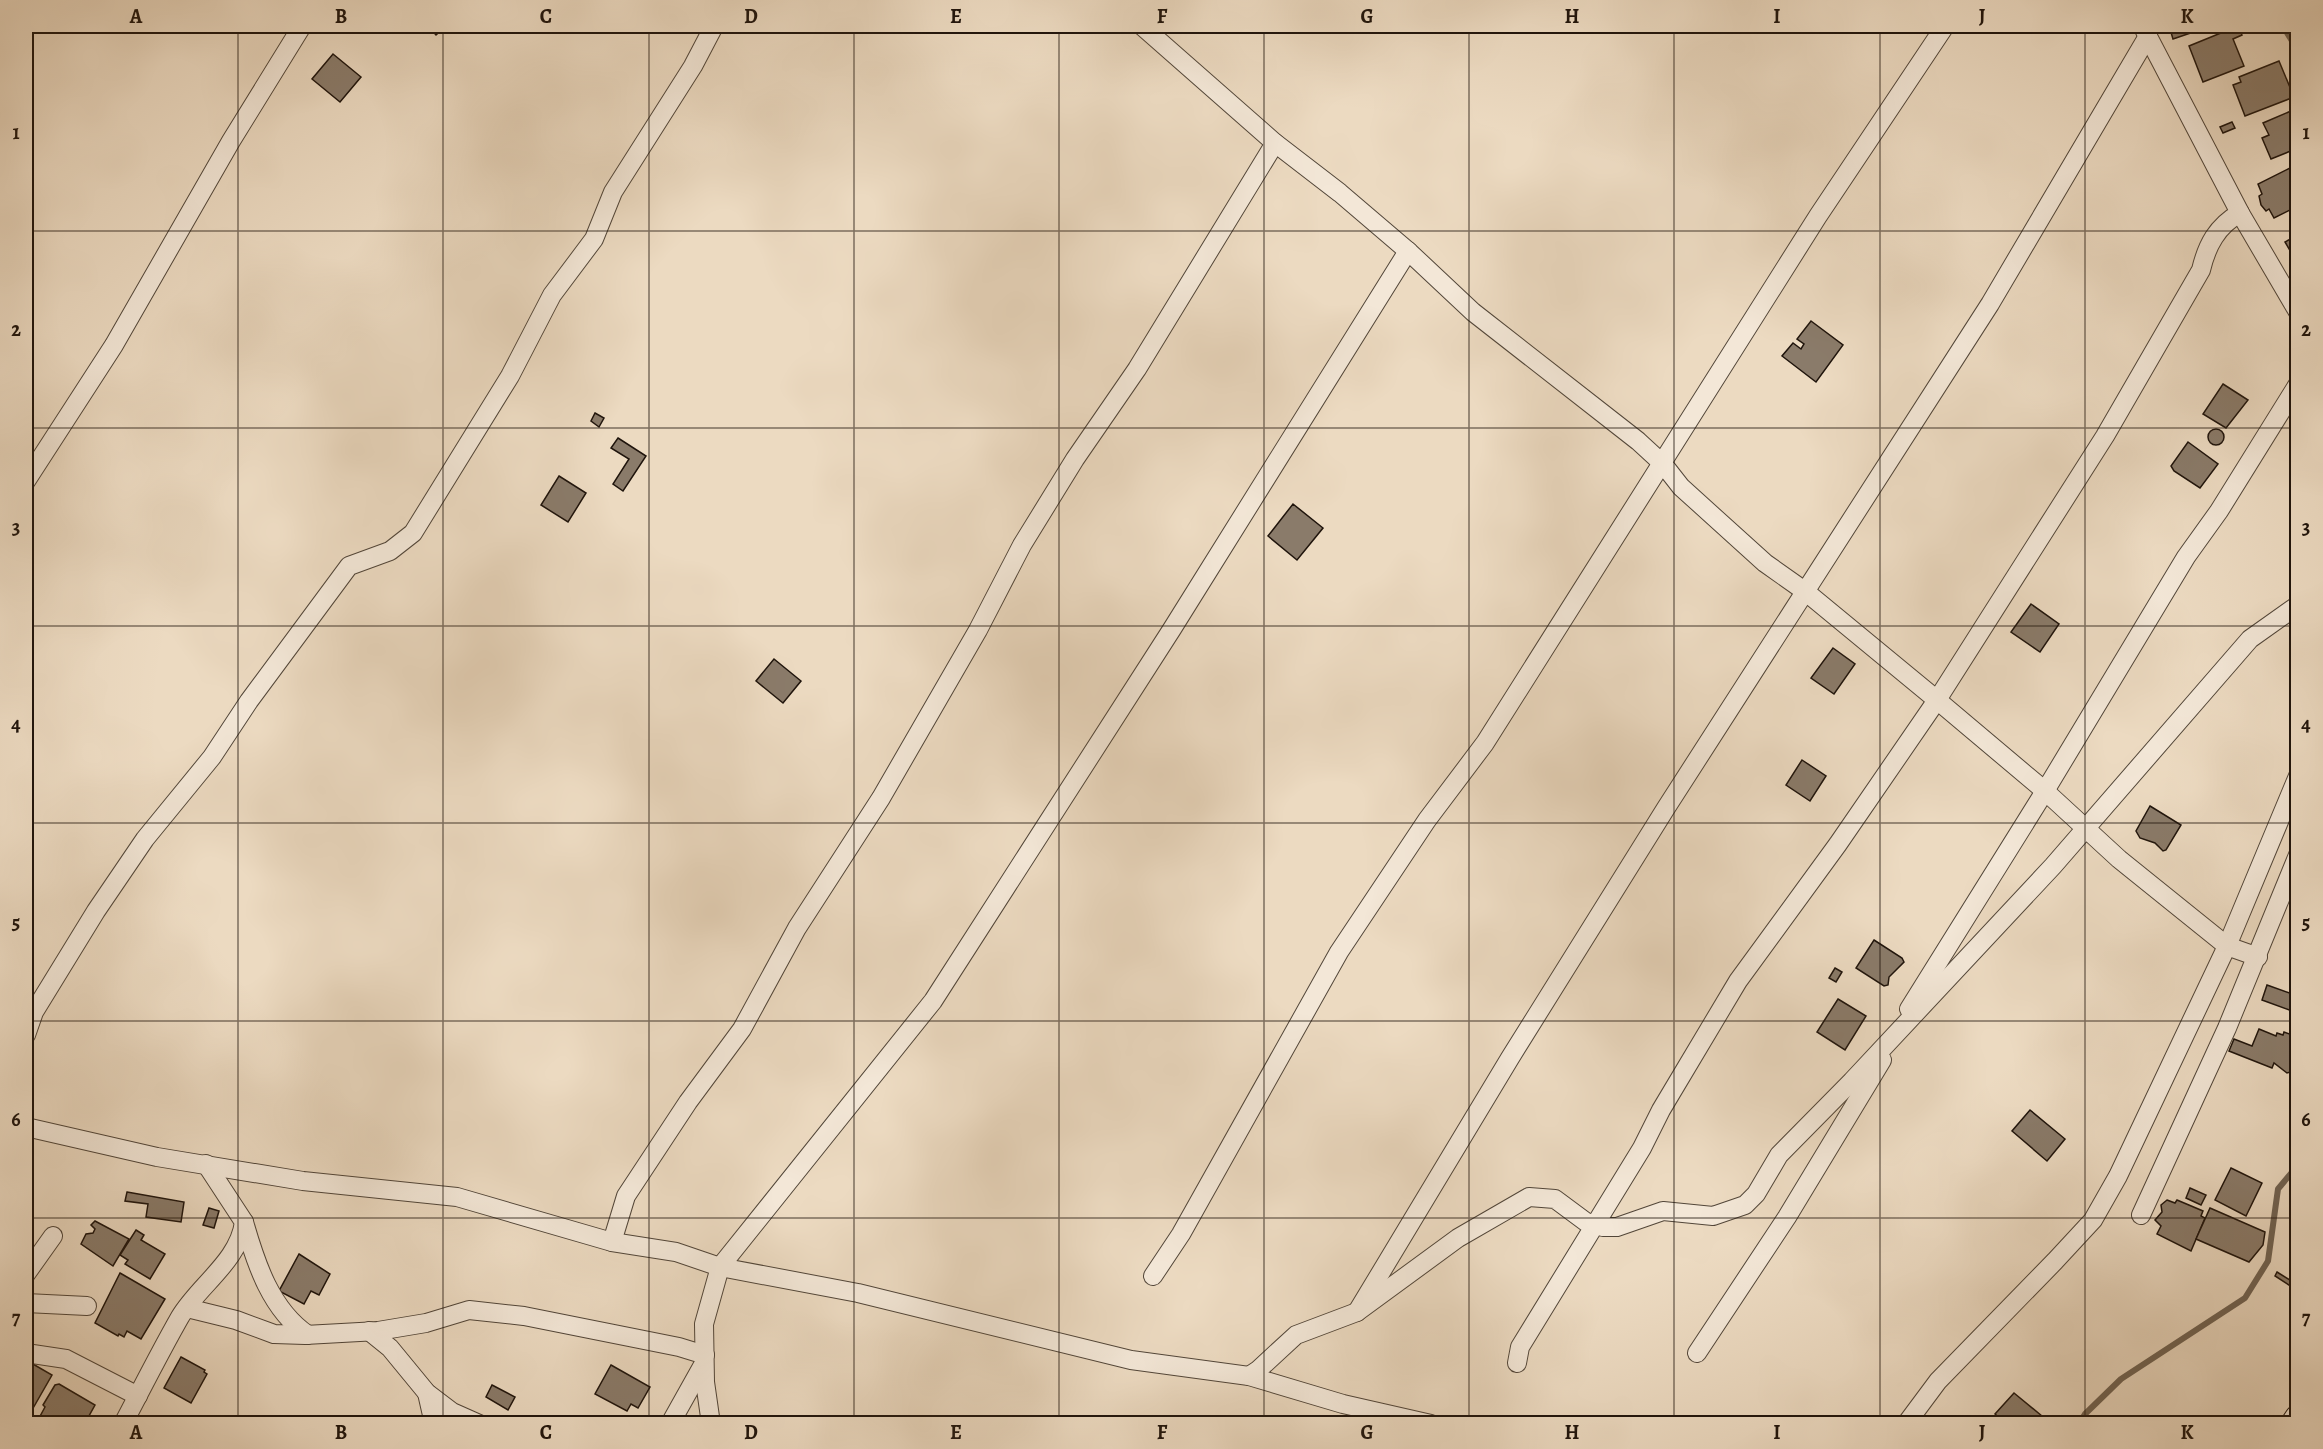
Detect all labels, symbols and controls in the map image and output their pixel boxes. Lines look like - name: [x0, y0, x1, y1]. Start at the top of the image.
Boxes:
- text: A: [129, 3, 143, 30]
- text: B: [335, 3, 347, 30]
- text: C: [540, 3, 552, 30]
- text: D: [744, 3, 758, 30]
- text: E: [950, 3, 962, 30]
- text: F: [1157, 3, 1168, 30]
- text: G: [1360, 3, 1374, 30]
- text: H: [1565, 3, 1580, 30]
- text: I: [1773, 3, 1781, 30]
- text: J: [1979, 3, 1986, 30]
- text: K: [2180, 3, 2194, 30]
- text: 1: [12, 119, 20, 146]
- text: 1: [2302, 119, 2310, 146]
- text: 2: [11, 316, 21, 343]
- text: 2: [2301, 316, 2311, 343]
- text: 3: [12, 514, 20, 541]
- text: 3: [2302, 514, 2310, 541]
- text: 4: [11, 711, 21, 738]
- text: 4: [2301, 711, 2311, 738]
- text: 5: [12, 909, 20, 936]
- text: 5: [2302, 909, 2310, 936]
- text: 6: [11, 1106, 21, 1133]
- text: 6: [2301, 1106, 2311, 1133]
- text: 7: [12, 1304, 21, 1331]
- text: 7: [2302, 1304, 2311, 1331]
- text: A: [129, 1419, 143, 1446]
- text: B: [335, 1419, 347, 1446]
- text: C: [540, 1419, 552, 1446]
- text: D: [744, 1419, 758, 1446]
- text: E: [950, 1419, 962, 1446]
- text: F: [1157, 1419, 1168, 1446]
- text: G: [1360, 1419, 1374, 1446]
- text: H: [1565, 1419, 1580, 1446]
- text: I: [1773, 1419, 1781, 1446]
- text: J: [1979, 1419, 1986, 1446]
- text: K: [2180, 1419, 2194, 1446]

